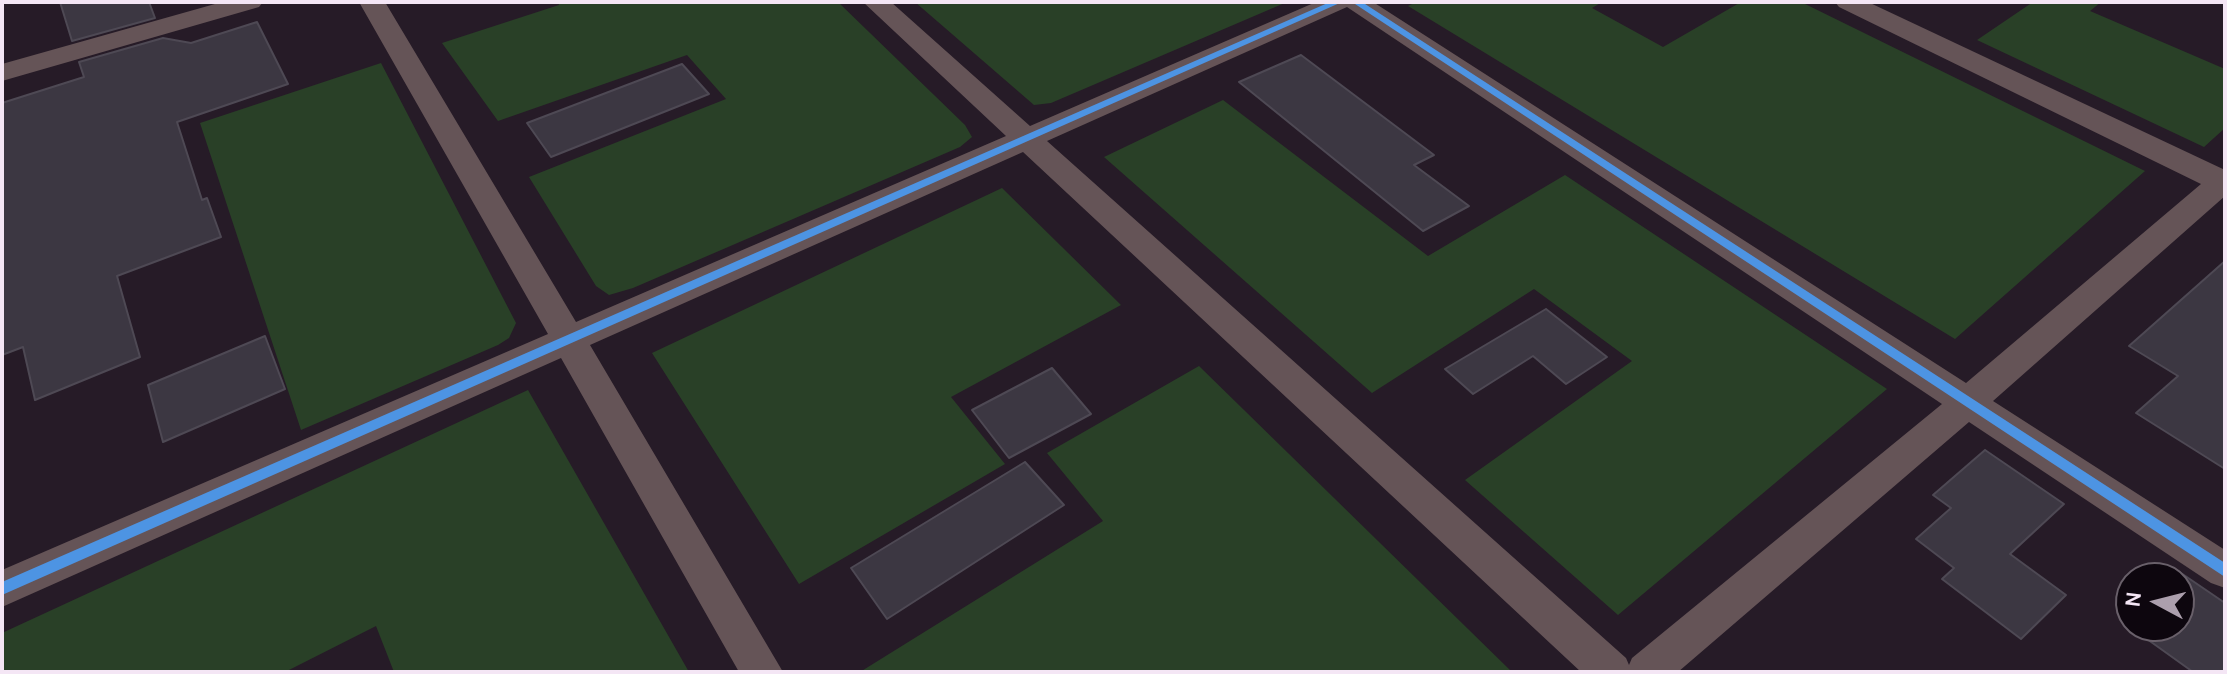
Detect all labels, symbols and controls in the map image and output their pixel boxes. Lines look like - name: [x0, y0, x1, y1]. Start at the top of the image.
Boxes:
- north arrow: [2115, 562, 2195, 642]
- text: N: [2119, 590, 2147, 609]

